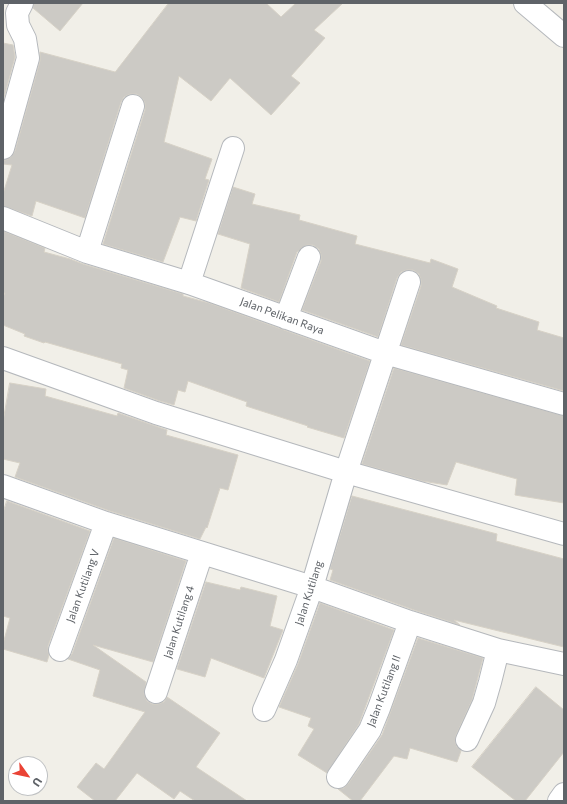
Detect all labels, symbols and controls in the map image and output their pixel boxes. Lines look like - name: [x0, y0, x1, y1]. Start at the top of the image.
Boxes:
- street label: Jalan Pelikan Raya: [238, 295, 326, 337]
- street label: Jalan Kutilang V: [64, 548, 102, 624]
- street label: Jalan Kutilang: [292, 559, 326, 627]
- street label: Jalan Kutilang 4: [161, 584, 197, 660]
- street label: Jalan Kutilang II: [364, 653, 404, 729]
- north arrow: [8, 756, 48, 796]
- text: U: [30, 775, 45, 789]

